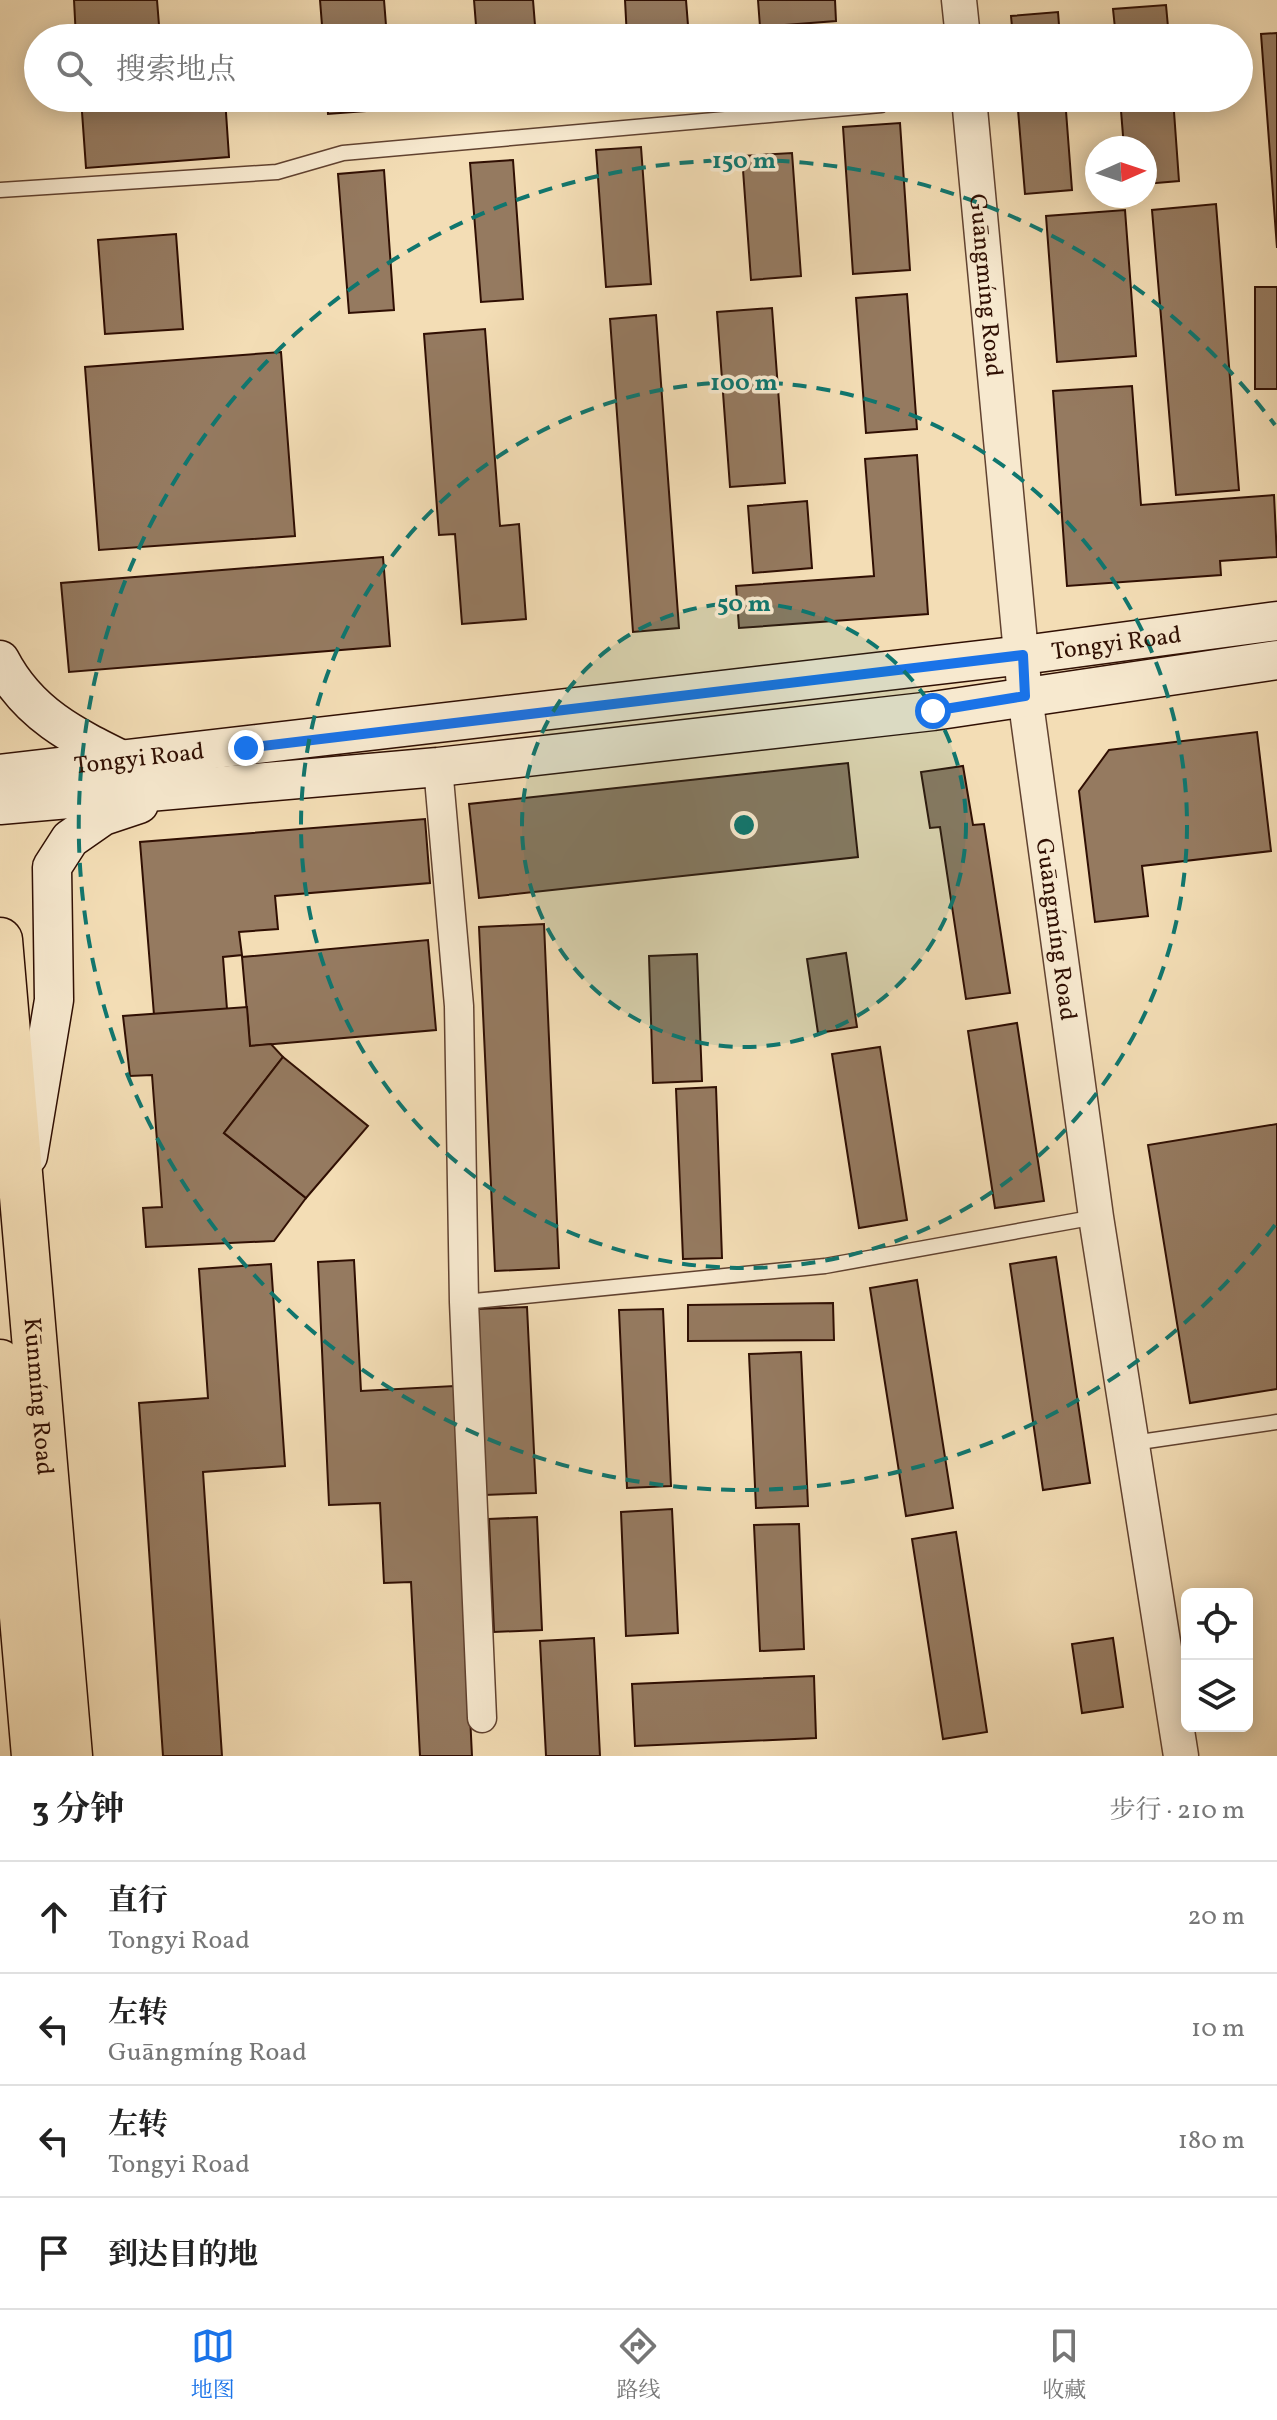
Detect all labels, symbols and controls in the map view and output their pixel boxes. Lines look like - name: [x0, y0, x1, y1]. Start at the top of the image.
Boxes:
- search box: [24, 24, 1253, 112]
- icon: search: [52, 46, 96, 90]
- text: 搜索地点: [116, 50, 236, 92]
- north arrow: [1085, 136, 1157, 208]
- text: 150 m: [712, 145, 776, 179]
- street label: Guāngmíng Road: [959, 192, 1010, 378]
- text: 100 m: [710, 367, 778, 401]
- text: 50 m: [717, 588, 771, 622]
- street label: Tongyi Road: [1049, 619, 1184, 670]
- route start: [915, 693, 951, 729]
- route end: [228, 730, 264, 766]
- street label: Tongyi Road: [72, 735, 206, 784]
- centre of rings: [730, 811, 758, 839]
- street label: Guāngmíng Road: [1026, 836, 1084, 1023]
- street label: Kūnmíng Road: [13, 1316, 61, 1477]
- map controls: [1181, 1588, 1253, 1732]
- button: locate: [1181, 1588, 1253, 1660]
- button: layers: [1181, 1660, 1253, 1732]
- text: 3 分钟: [32, 1788, 124, 1835]
- text: 步行 · 210 m: [1110, 1793, 1245, 1829]
- text: 直行: [108, 1881, 168, 1923]
- icon: ahead: [32, 1895, 76, 1939]
- text: 20 m: [1187, 1899, 1245, 1935]
- text: Tongyi Road: [108, 1923, 250, 1959]
- text: 左转: [108, 1993, 168, 2035]
- icon: left: [32, 2007, 76, 2051]
- text: 10 m: [1191, 2011, 1245, 2047]
- text: Guāngmíng Road: [108, 2035, 307, 2071]
- text: 左转: [108, 2105, 168, 2147]
- icon: left: [32, 2119, 76, 2163]
- text: 180 m: [1178, 2123, 1245, 2159]
- text: Tongyi Road: [108, 2147, 250, 2183]
- icon: arrive: [32, 2231, 76, 2275]
- text: 到达目的地: [108, 2235, 258, 2277]
- tab: 地图: [191, 2324, 235, 2407]
- tab: 路线: [616, 2324, 660, 2407]
- tab: 收藏: [1042, 2324, 1086, 2407]

